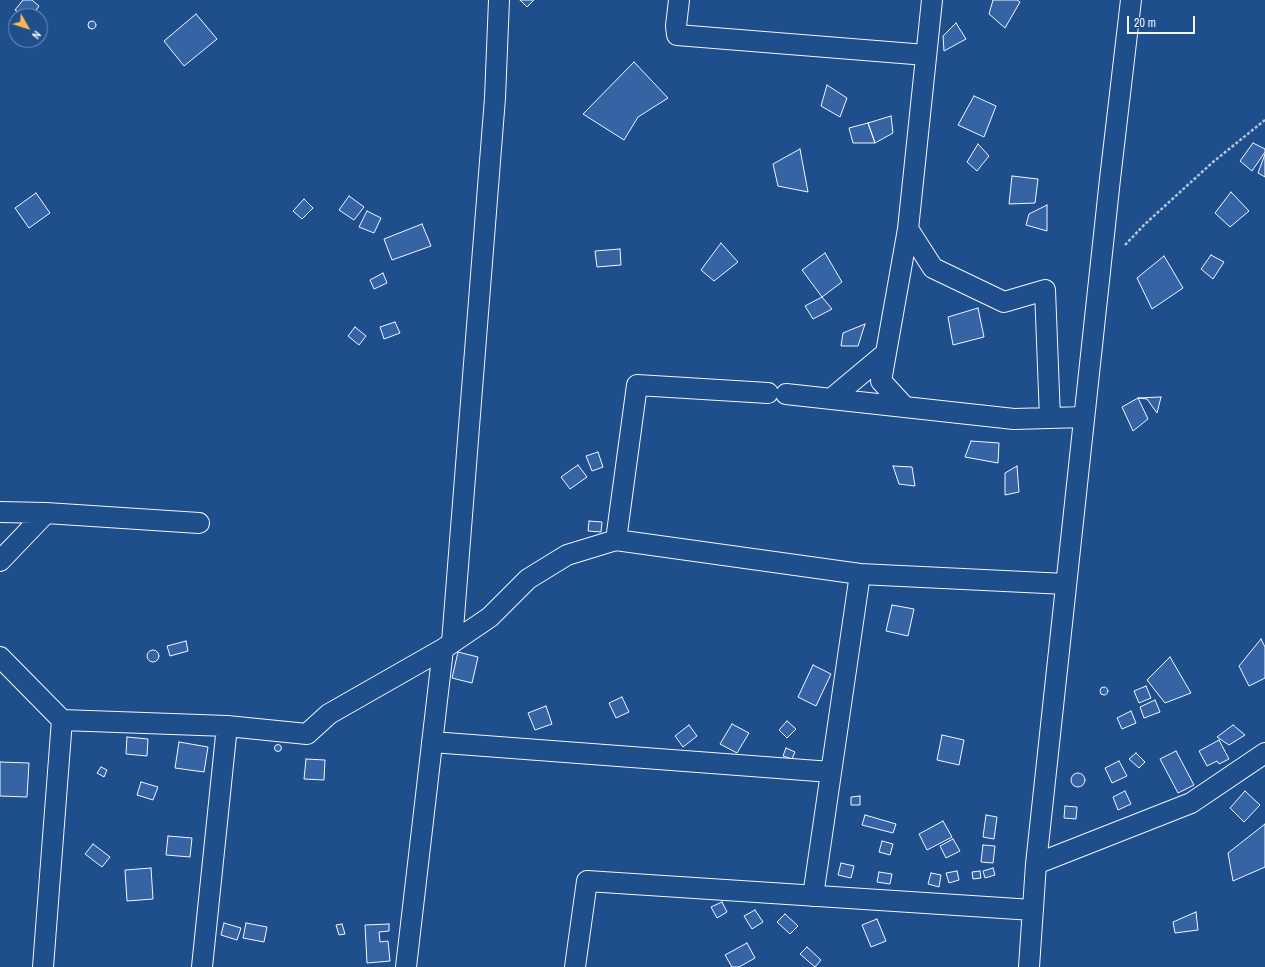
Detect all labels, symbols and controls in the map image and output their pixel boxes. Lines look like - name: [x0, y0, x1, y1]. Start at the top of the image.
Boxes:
- north arrow: [8, 8, 48, 48]
- scale bar: [1129, 8, 1197, 34]
- text: 20 m: [1134, 15, 1156, 31]
- text: N: [29, 28, 44, 42]

